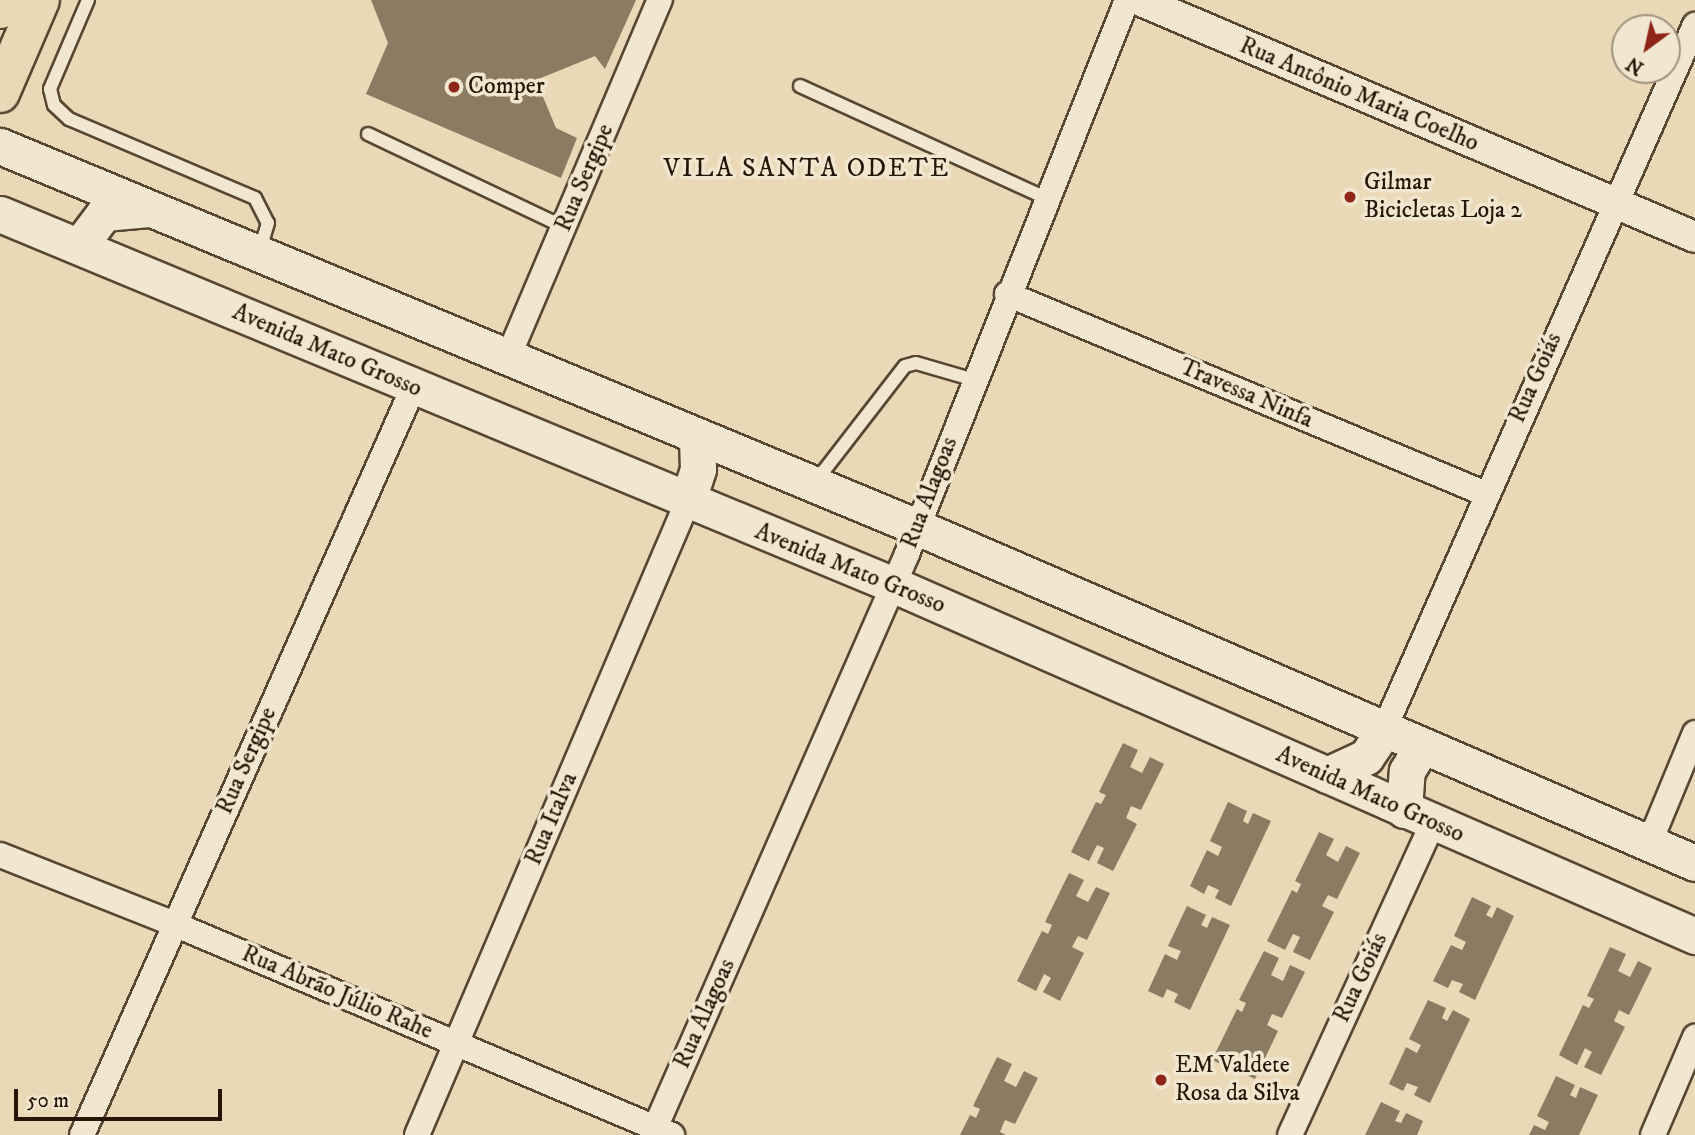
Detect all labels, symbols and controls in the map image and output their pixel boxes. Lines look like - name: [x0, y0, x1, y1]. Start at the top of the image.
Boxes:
- north arrow: [1611, 14, 1681, 84]
- street label: Rua Antônio Maria Coelho: [1235, 32, 1483, 158]
- text: N: [1623, 51, 1648, 79]
- place label: Comper: [468, 73, 545, 101]
- marker: Comper: [446, 79, 462, 95]
- street label: Rua Sergipe: [549, 120, 621, 236]
- district label: VILA SANTA ODETE: [666, 153, 948, 185]
- place label: Gilmar Bicicletas Loja 2: [1364, 169, 1522, 225]
- marker: Gilmar Bicicletas Loja 2: [1342, 189, 1358, 205]
- street label: Avenida Mato Grosso: [228, 298, 426, 404]
- street label: Rua Goiás: [1503, 328, 1569, 428]
- street label: Travessa Ninfa: [1175, 353, 1317, 435]
- street label: Rua Alagoas: [896, 433, 964, 553]
- street label: Avenida Mato Grosso: [750, 518, 950, 620]
- street label: Rua Sergipe: [211, 703, 283, 819]
- street label: Avenida Mato Grosso: [1271, 741, 1469, 849]
- street label: Rua Italva: [520, 768, 584, 870]
- street label: Rua Goiás: [1328, 929, 1394, 1027]
- street label: Rua Abrão Júlio Rahe: [237, 940, 437, 1046]
- street label: Rua Alagoas: [668, 955, 742, 1073]
- place label: EM Valdete Rosa da Silva: [1175, 1052, 1300, 1108]
- marker: EM Valdete Rosa da Silva: [1153, 1072, 1169, 1088]
- scale bar: [18, 1076, 226, 1120]
- text: 50 m: [27, 1088, 69, 1114]

